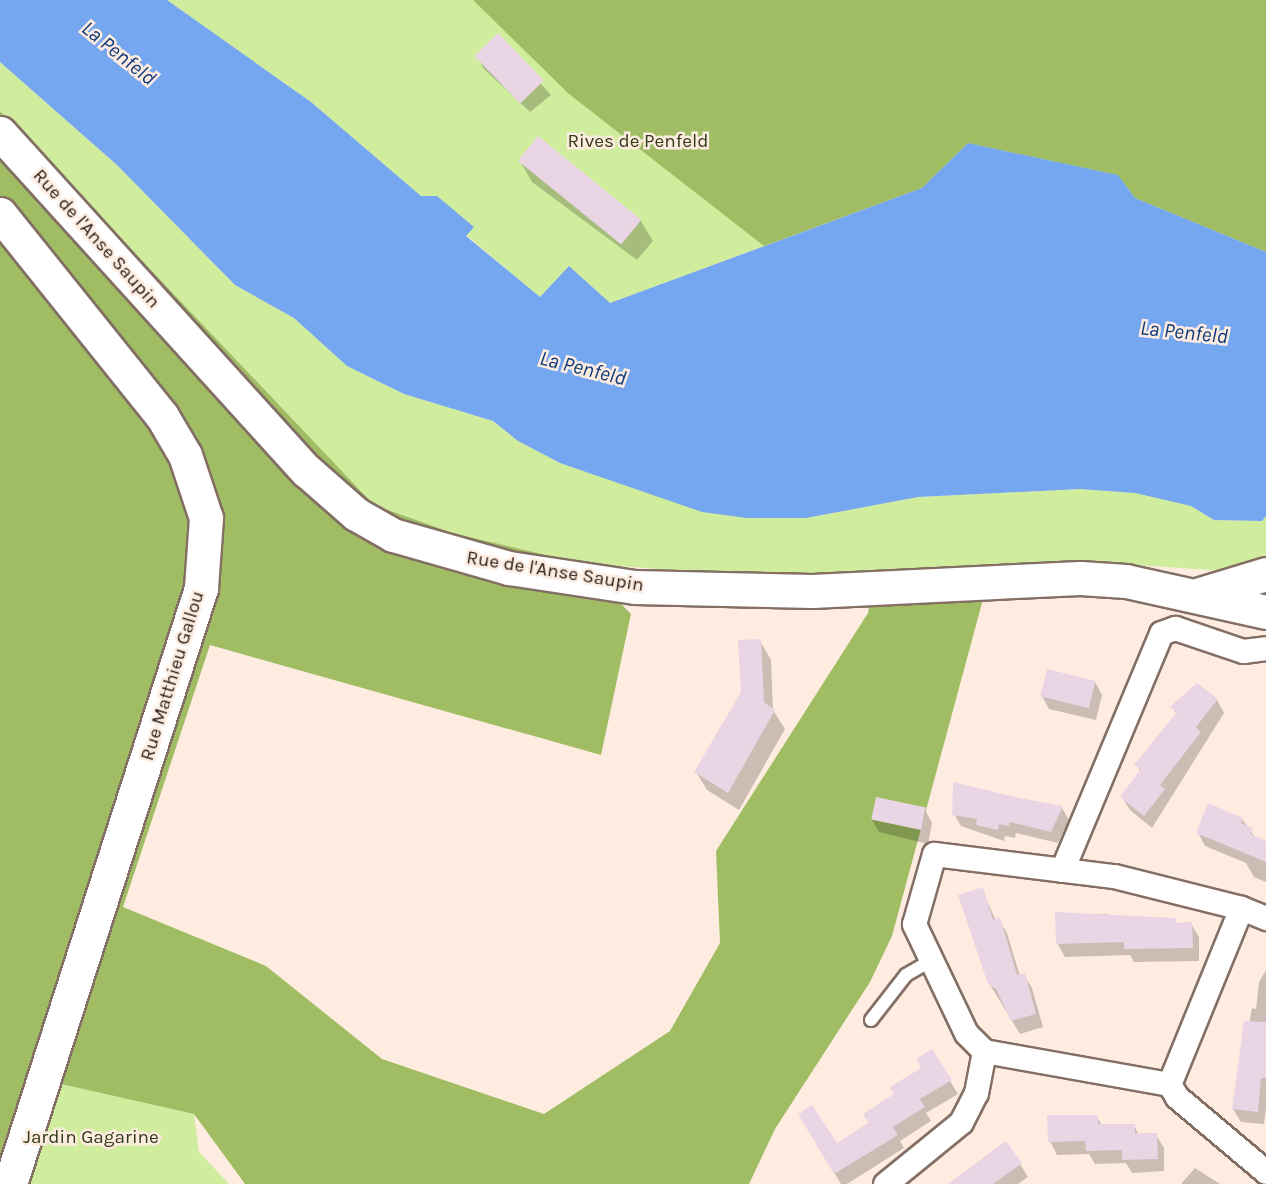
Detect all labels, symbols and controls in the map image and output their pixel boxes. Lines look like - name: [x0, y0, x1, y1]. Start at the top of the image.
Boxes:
- water label: La Penfeld: [77, 15, 161, 91]
- park label: Rives de Penfeld: [567, 131, 709, 153]
- street label: Rue de l'Anse Saupin: [28, 165, 164, 313]
- water label: La Penfeld: [1139, 315, 1229, 349]
- water label: La Penfeld: [537, 345, 629, 391]
- street label: Rue de l'Anse Saupin: [465, 547, 645, 597]
- street label: Rue Matthieu Gallou: [136, 588, 210, 764]
- park label: Jardin Gagarine: [23, 1127, 159, 1149]

